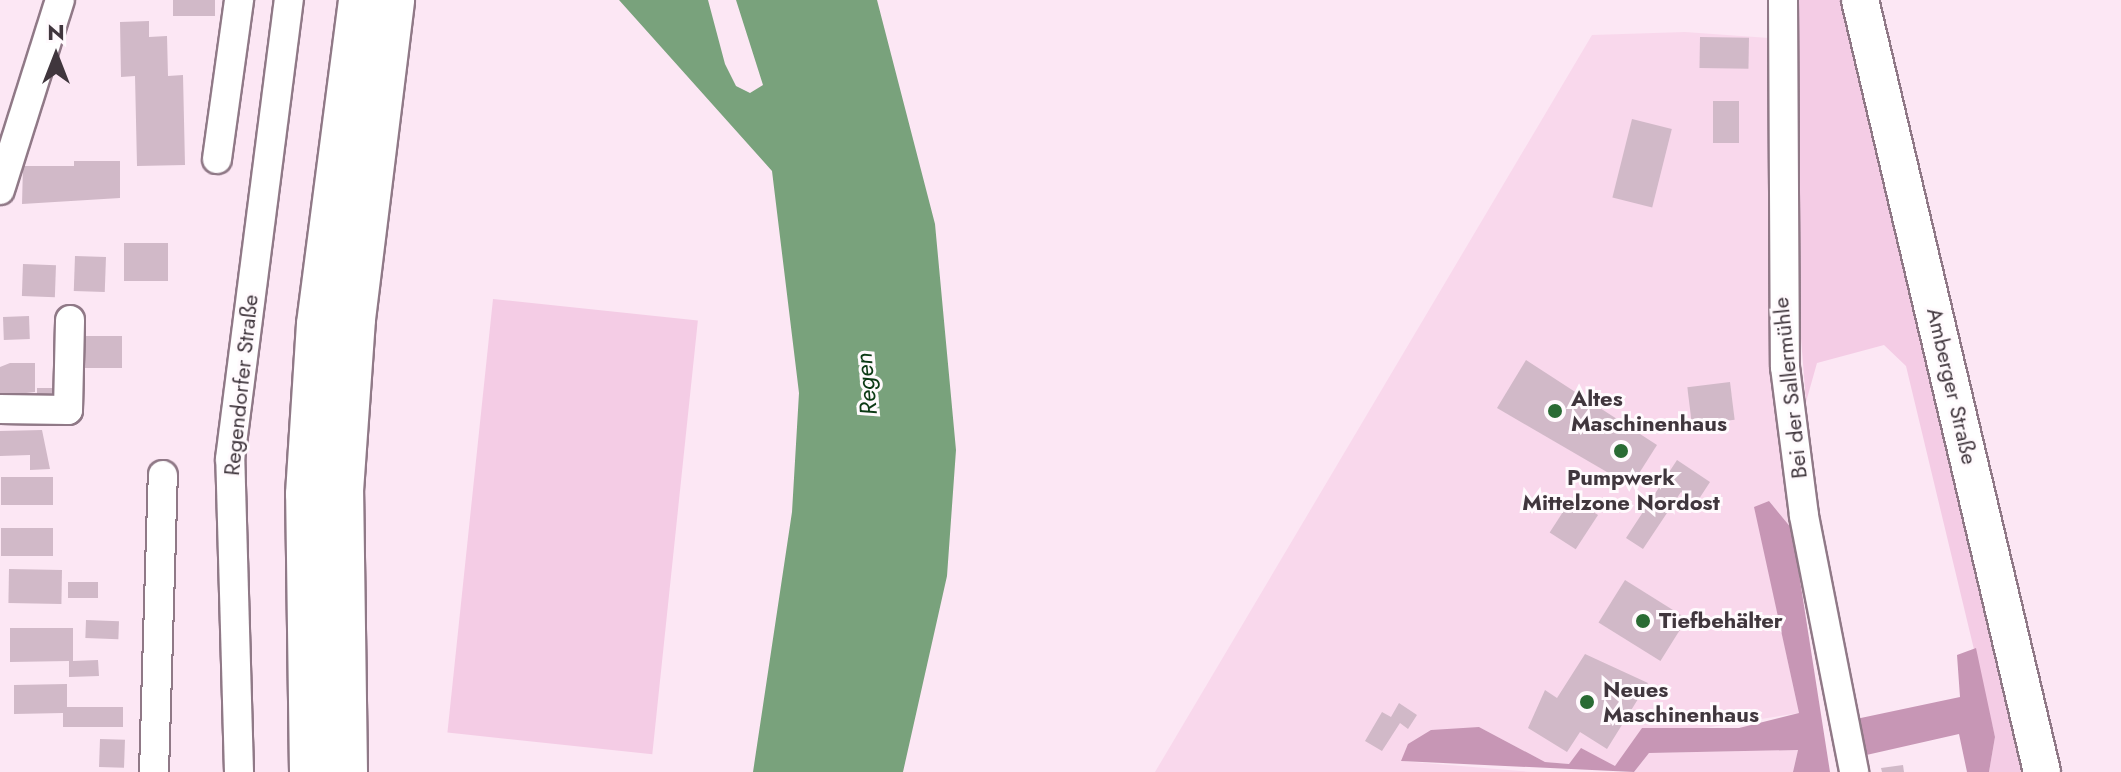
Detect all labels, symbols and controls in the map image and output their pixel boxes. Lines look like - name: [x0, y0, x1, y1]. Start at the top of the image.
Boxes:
- north arrow: [16, 16, 96, 96]
- text: N: [47, 16, 65, 48]
- street label: Regendorfer Straße: [218, 293, 264, 477]
- street label: Bei der Sallermühle: [1767, 296, 1813, 480]
- street label: Amberger Straße: [1921, 305, 1983, 467]
- water label: Regen: [849, 352, 883, 416]
- place label: Altes Maschinenhaus: [1571, 385, 1727, 436]
- marker: Altes Maschinenhaus: [1546, 402, 1564, 420]
- marker: Pumpwerk Mittelzone Nordost: [1612, 442, 1630, 460]
- place label: Pumpwerk Mittelzone Nordost: [1522, 464, 1720, 516]
- place label: Tiefbehälter: [1659, 608, 1783, 634]
- marker: Tiefbehälter: [1634, 612, 1652, 630]
- place label: Neues Maschinenhaus: [1603, 676, 1759, 728]
- marker: Neues Maschinenhaus: [1578, 693, 1596, 711]

